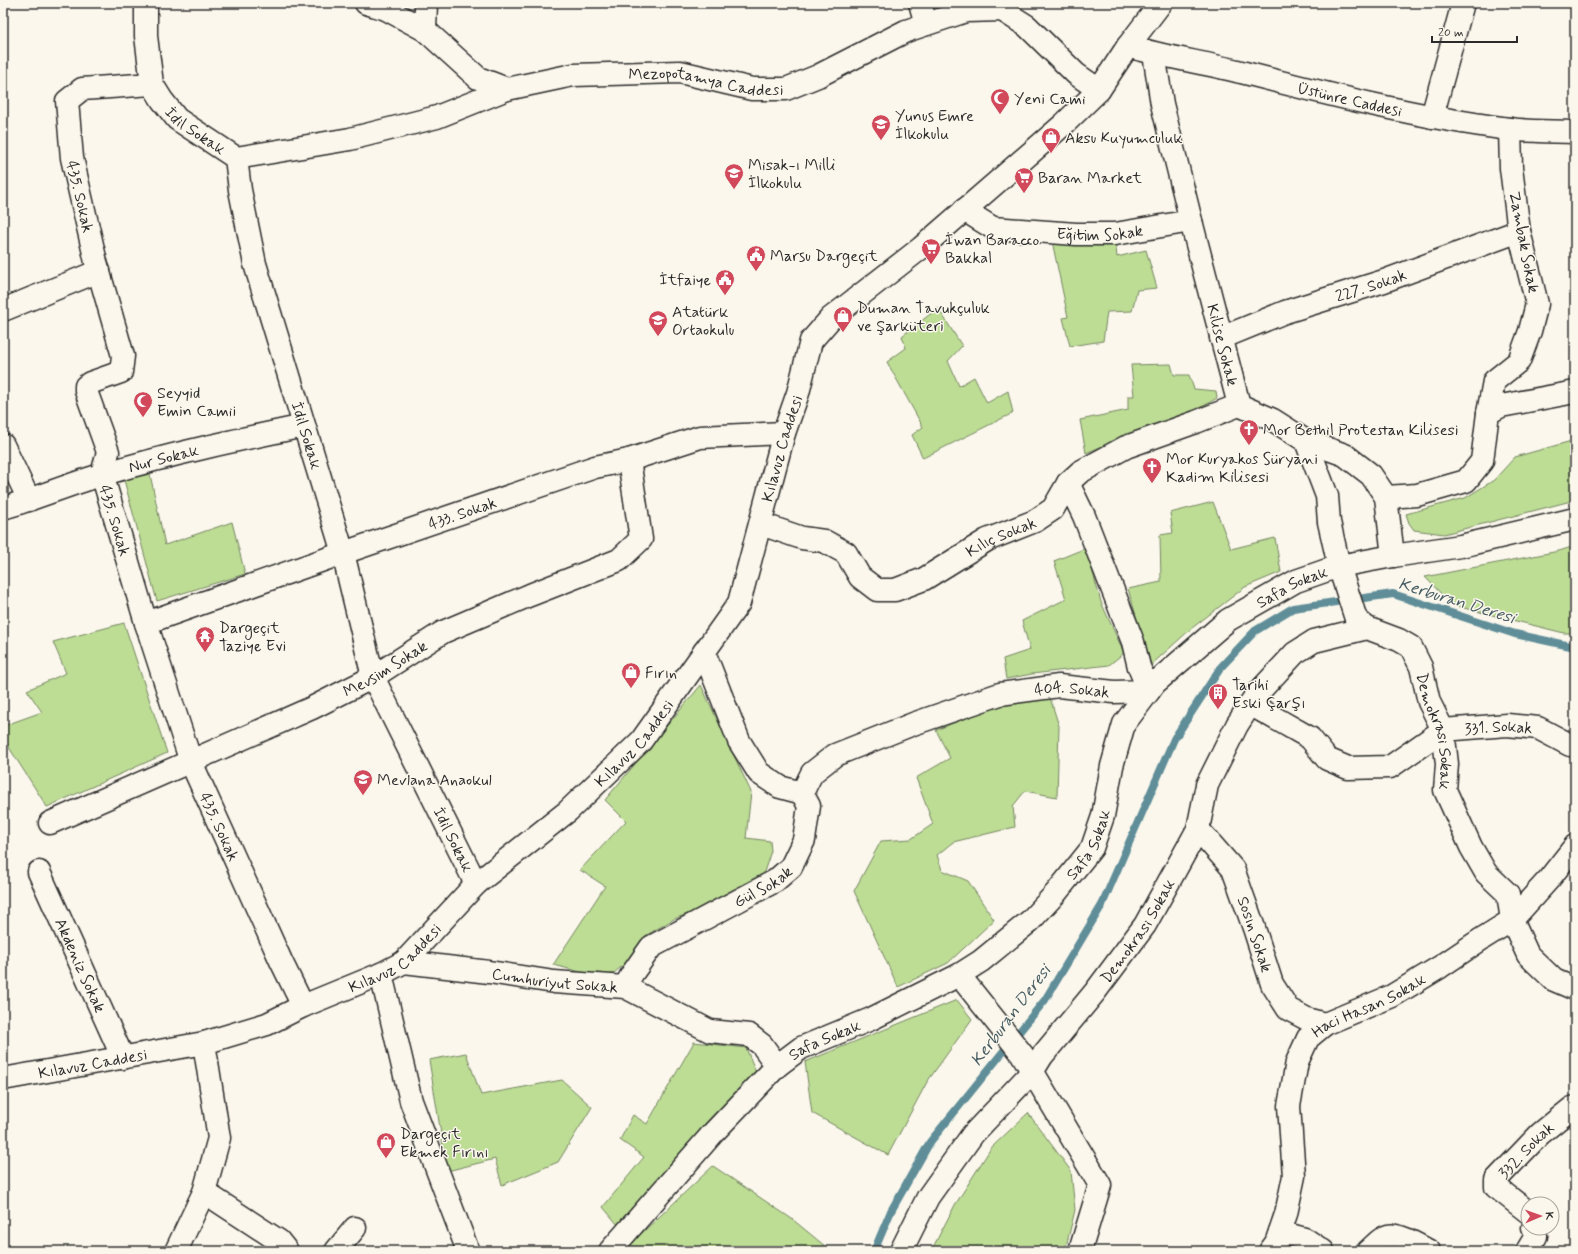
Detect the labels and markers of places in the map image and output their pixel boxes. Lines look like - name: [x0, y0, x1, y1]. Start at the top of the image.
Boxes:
- mosque icon: Yeni Cami: [989, 87, 1011, 115]
- place label: Yeni Cami: [1014, 89, 1086, 110]
- place label: Yunus Emre İlkokulu: [895, 106, 974, 145]
- school or university icon: Yunus Emre İlkokulu: [870, 113, 892, 141]
- shop icon: Aksu Kuyumculuk: [1040, 126, 1062, 154]
- place label: Aksu Kuyumculuk: [1065, 128, 1183, 149]
- place label: Misak-ı Milli İlkokulu: [748, 155, 835, 194]
- school or university icon: Misak-ı Milli İlkokulu: [723, 162, 745, 190]
- supermarket icon: Baran Market: [1013, 166, 1035, 194]
- place label: Baran Market: [1038, 168, 1143, 189]
- place label: İwan Baracco Bakkal: [945, 230, 1040, 269]
- supermarket icon: İwan Baracco Bakkal: [920, 237, 942, 265]
- public building icon: Marsu Dargeçit: [745, 244, 767, 272]
- place label: Marsu Dargeçit: [770, 246, 878, 268]
- public building icon: İtfaiye: [714, 268, 736, 296]
- place label: İtfaiye: [659, 270, 711, 291]
- place label: Duman Tavukçuluk ve Şarküteri: [857, 298, 990, 337]
- place label: Atatürk Ortaokulu: [672, 302, 734, 341]
- shop icon: Duman Tavukçuluk ve Şarküteri: [832, 305, 854, 333]
- school or university icon: Atatürk Ortaokulu: [647, 309, 669, 337]
- place label: Seyyid Emin Camii: [157, 383, 236, 422]
- mosque icon: Seyyid Emin Camii: [132, 390, 154, 418]
- church icon: Mor Bethil Protestan Kilisesi: [1238, 418, 1260, 446]
- place label: Mor Bethil Protestan Kilisesi: [1263, 420, 1458, 441]
- place label: Mor Kuryakos Süryani Kadim Kilisesi: [1166, 449, 1318, 488]
- church icon: Mor Kuryakos Süryani Kadim Kilisesi: [1141, 456, 1163, 484]
- place label: Dargeçit Taziye Evi: [219, 618, 286, 657]
- temple icon: Dargeçit Taziye Evi: [194, 625, 216, 653]
- shop icon: Fırın: [620, 661, 642, 689]
- place label: Fırın: [645, 663, 677, 684]
- place label: Tarihi Eski Çarşı: [1232, 675, 1306, 714]
- building icon: Tarihi Eski Çarşı: [1207, 682, 1229, 710]
- school or university icon: Mevlana Anaokul: [352, 768, 374, 796]
- place label: Mevlana Anaokul: [377, 770, 492, 791]
- place label: Dargeçit Ekmek Fırını: [400, 1124, 489, 1163]
- shop icon: Dargeçit Ekmek Fırını: [375, 1131, 397, 1159]

